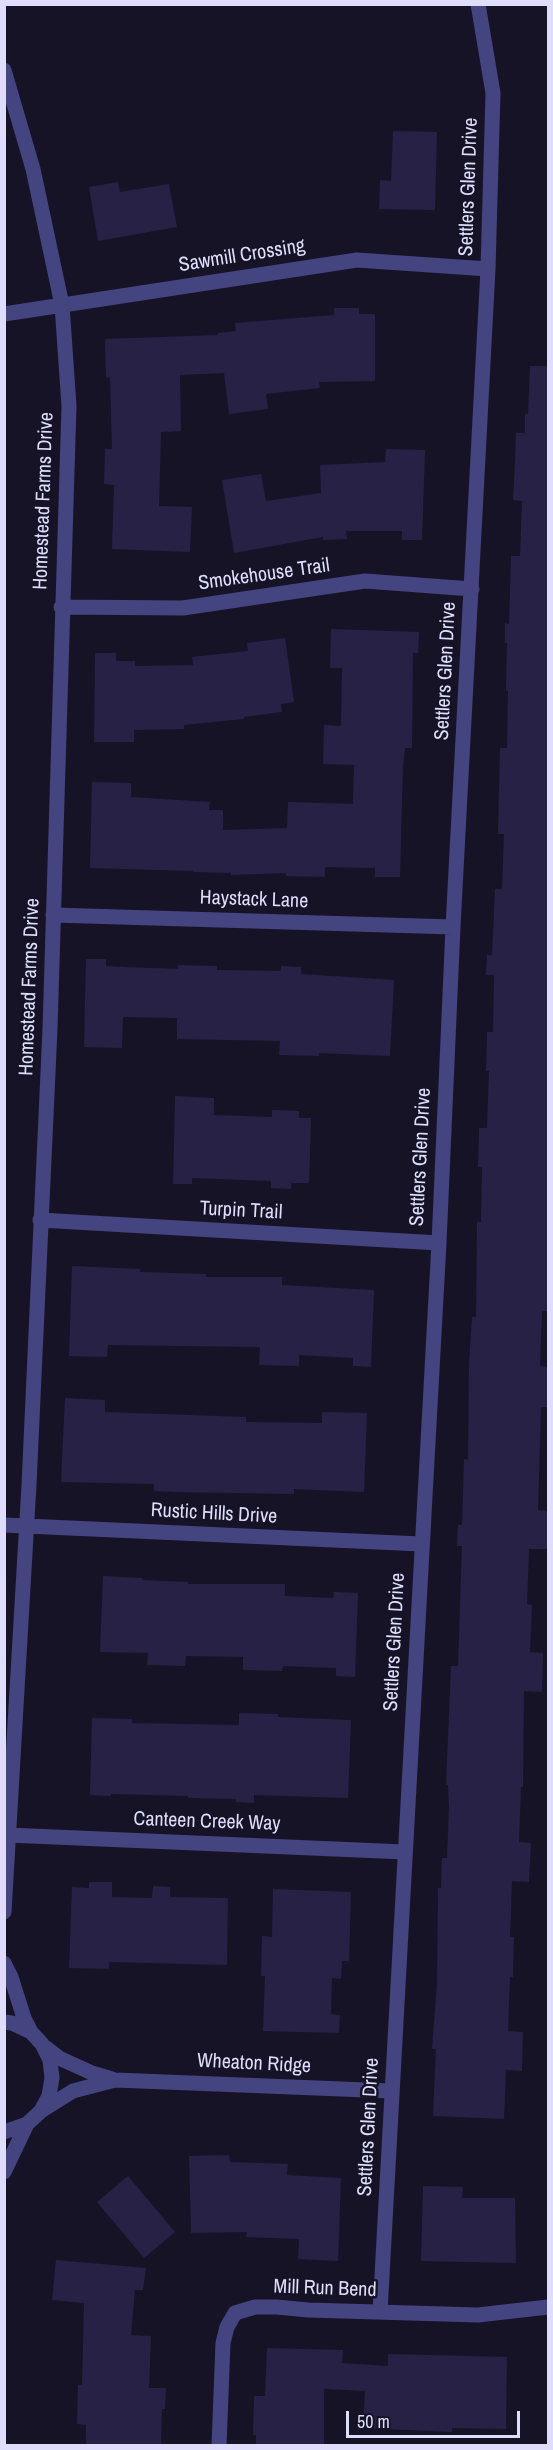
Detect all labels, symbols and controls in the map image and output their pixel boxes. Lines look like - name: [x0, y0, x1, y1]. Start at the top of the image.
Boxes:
- street label: Settlers Glen Drive: [455, 117, 483, 257]
- street label: Sawmill Crossing: [177, 234, 307, 278]
- street label: Homestead Farms Drive: [29, 412, 59, 590]
- street label: Smokehouse Trail: [197, 554, 331, 596]
- street label: Settlers Glen Drive: [430, 601, 462, 741]
- street label: Haystack Lane: [199, 886, 309, 914]
- street label: Homestead Farms Drive: [15, 898, 45, 1076]
- street label: Settlers Glen Drive: [405, 1087, 437, 1227]
- street label: Turpin Trail: [199, 1197, 283, 1225]
- street label: Rustic Hills Drive: [150, 1499, 278, 1529]
- street label: Settlers Glen Drive: [379, 1572, 411, 1712]
- street label: Canteen Creek Way: [133, 1807, 281, 1837]
- street label: Wheaton Ridge: [196, 2049, 312, 2079]
- street label: Settlers Glen Drive: [353, 2057, 385, 2197]
- street label: Mill Run Bend: [273, 2275, 377, 2303]
- scale bar: [349, 2399, 523, 2437]
- text: 50 m: [357, 2409, 390, 2434]

